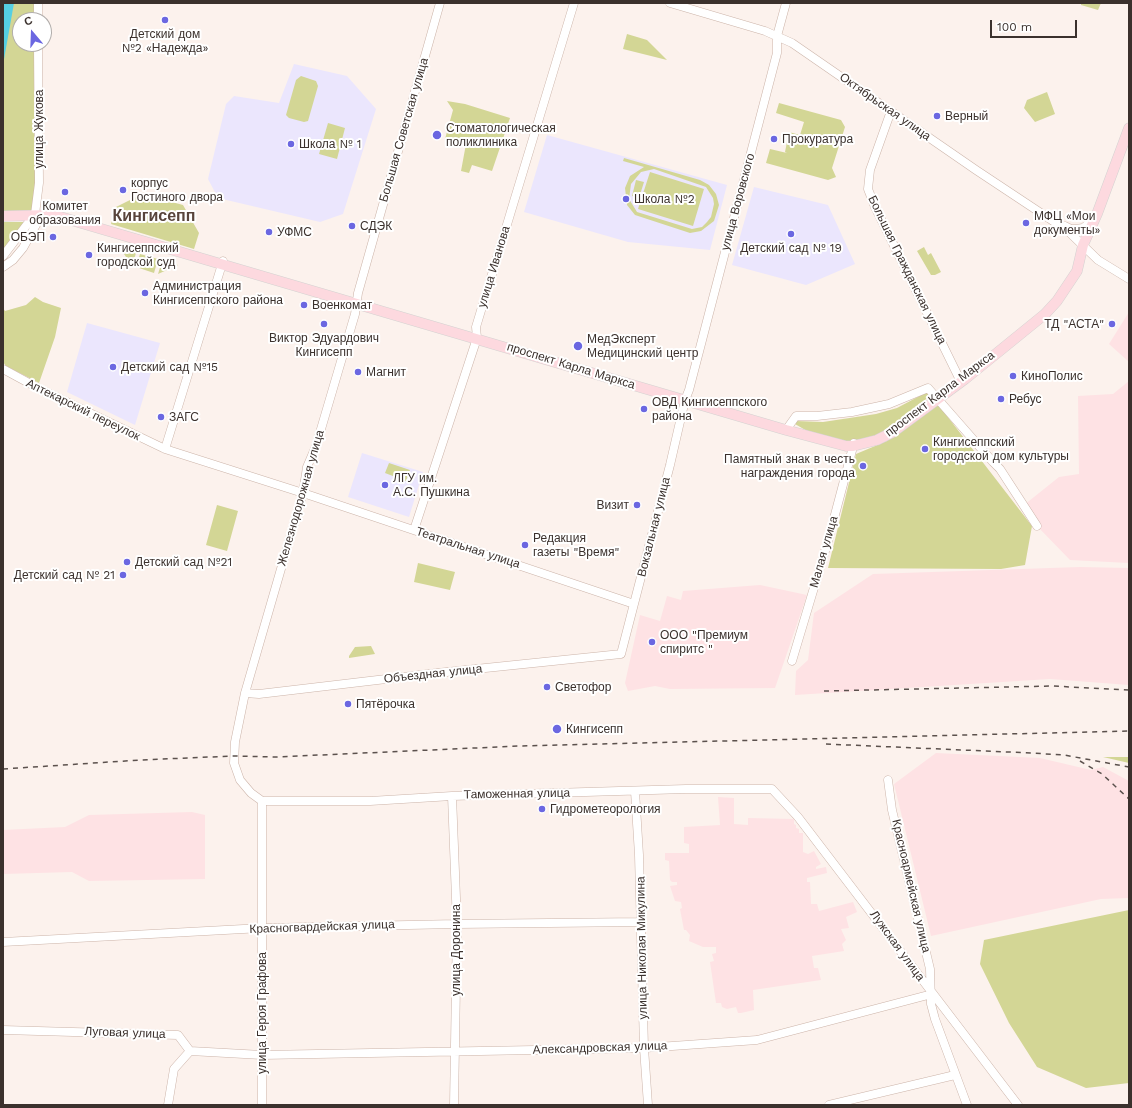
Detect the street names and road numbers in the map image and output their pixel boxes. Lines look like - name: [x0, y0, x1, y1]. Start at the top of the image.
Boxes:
- street label: Большая Советская улица: [376, 56, 432, 204]
- street label: Октябрьская улица: [837, 70, 933, 144]
- street label: улица Жукова: [32, 90, 46, 168]
- street label: улица Воровского: [718, 152, 758, 252]
- street label: Большая Гражданская улица: [865, 193, 949, 347]
- street label: улица Иванова: [475, 224, 513, 310]
- street label: проспект Карла Маркса: [505, 340, 637, 392]
- street label: проспект Карла Маркса: [882, 348, 998, 440]
- street label: Аптекарский переулок: [24, 376, 142, 444]
- street label: Железнодорожная улица: [275, 428, 327, 568]
- street label: Вокзальная улица: [635, 476, 673, 578]
- street label: Малая улица: [807, 514, 841, 590]
- street label: Театральная улица: [414, 524, 522, 572]
- street label: Объездная улица: [383, 662, 483, 686]
- street label: Таможенная улица: [464, 786, 570, 802]
- street label: Красноармейская улица: [889, 818, 933, 954]
- street label: улица Николая Микулина: [634, 876, 650, 1020]
- street label: улица Доронина: [449, 904, 463, 996]
- street label: Лужская улица: [867, 908, 927, 984]
- street label: Красногвардейская улица: [249, 917, 395, 937]
- street label: улица Героя Графова: [255, 952, 269, 1074]
- street label: Луговая улица: [84, 1024, 166, 1042]
- street label: Александровская улица: [532, 1038, 668, 1058]

